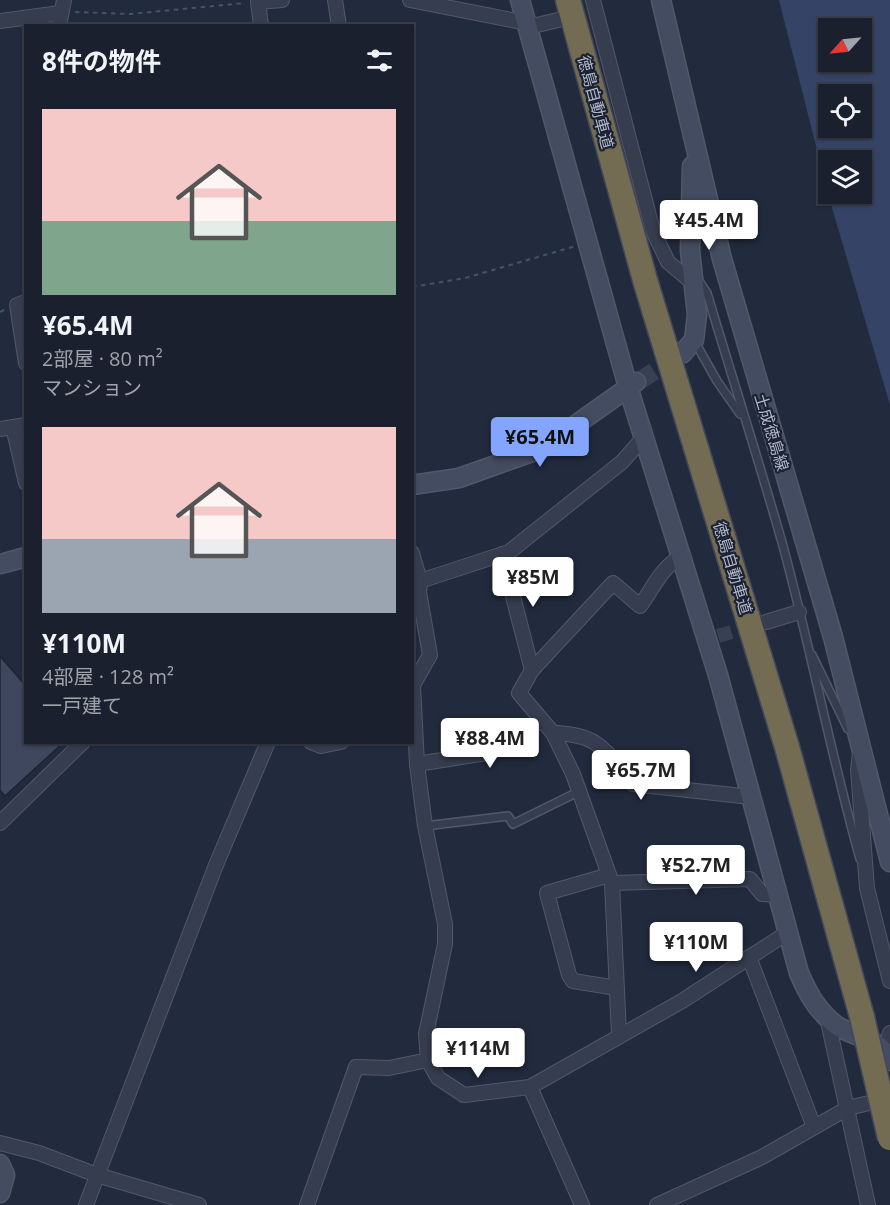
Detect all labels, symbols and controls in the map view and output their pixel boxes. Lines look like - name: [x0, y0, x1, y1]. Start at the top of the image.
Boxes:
- north arrow: [818, 18, 872, 72]
- map controls: [818, 18, 872, 204]
- text: 8件の物件: [42, 43, 161, 79]
- icon: filters: [363, 44, 396, 77]
- street label: 徳島自動車道: [573, 53, 619, 151]
- button: locate: [818, 84, 872, 138]
- icon: home: [165, 148, 273, 256]
- button: layers: [818, 150, 872, 204]
- pin: ¥45.4M: [660, 200, 758, 251]
- text: ¥45.4M: [674, 206, 744, 233]
- text: ¥65.4M: [42, 307, 133, 343]
- text: 2部屋 · 80 m²: [42, 345, 163, 372]
- text: マンション: [42, 374, 142, 401]
- street label: 土成徳島線: [750, 391, 794, 473]
- pin: ¥65.4M: [491, 417, 589, 468]
- text: ¥65.4M: [505, 423, 575, 450]
- icon: home: [165, 466, 273, 574]
- street label: 徳島自動車道: [708, 519, 758, 617]
- pin: ¥85M: [497, 557, 569, 608]
- text: ¥85M: [506, 563, 560, 590]
- text: ¥110M: [42, 625, 126, 661]
- text: 4部屋 · 128 m²: [42, 663, 174, 690]
- text: 一戸建て: [42, 692, 122, 719]
- pin: ¥88.4M: [441, 718, 539, 769]
- text: ¥88.4M: [455, 724, 525, 751]
- pin: ¥65.7M: [592, 750, 690, 801]
- text: ¥65.7M: [606, 756, 676, 783]
- pin: ¥52.7M: [647, 845, 745, 896]
- text: ¥52.7M: [661, 851, 731, 878]
- pin: ¥110M: [654, 922, 738, 973]
- text: ¥110M: [664, 928, 728, 955]
- pin: ¥114M: [436, 1028, 520, 1079]
- text: ¥114M: [446, 1034, 510, 1061]

